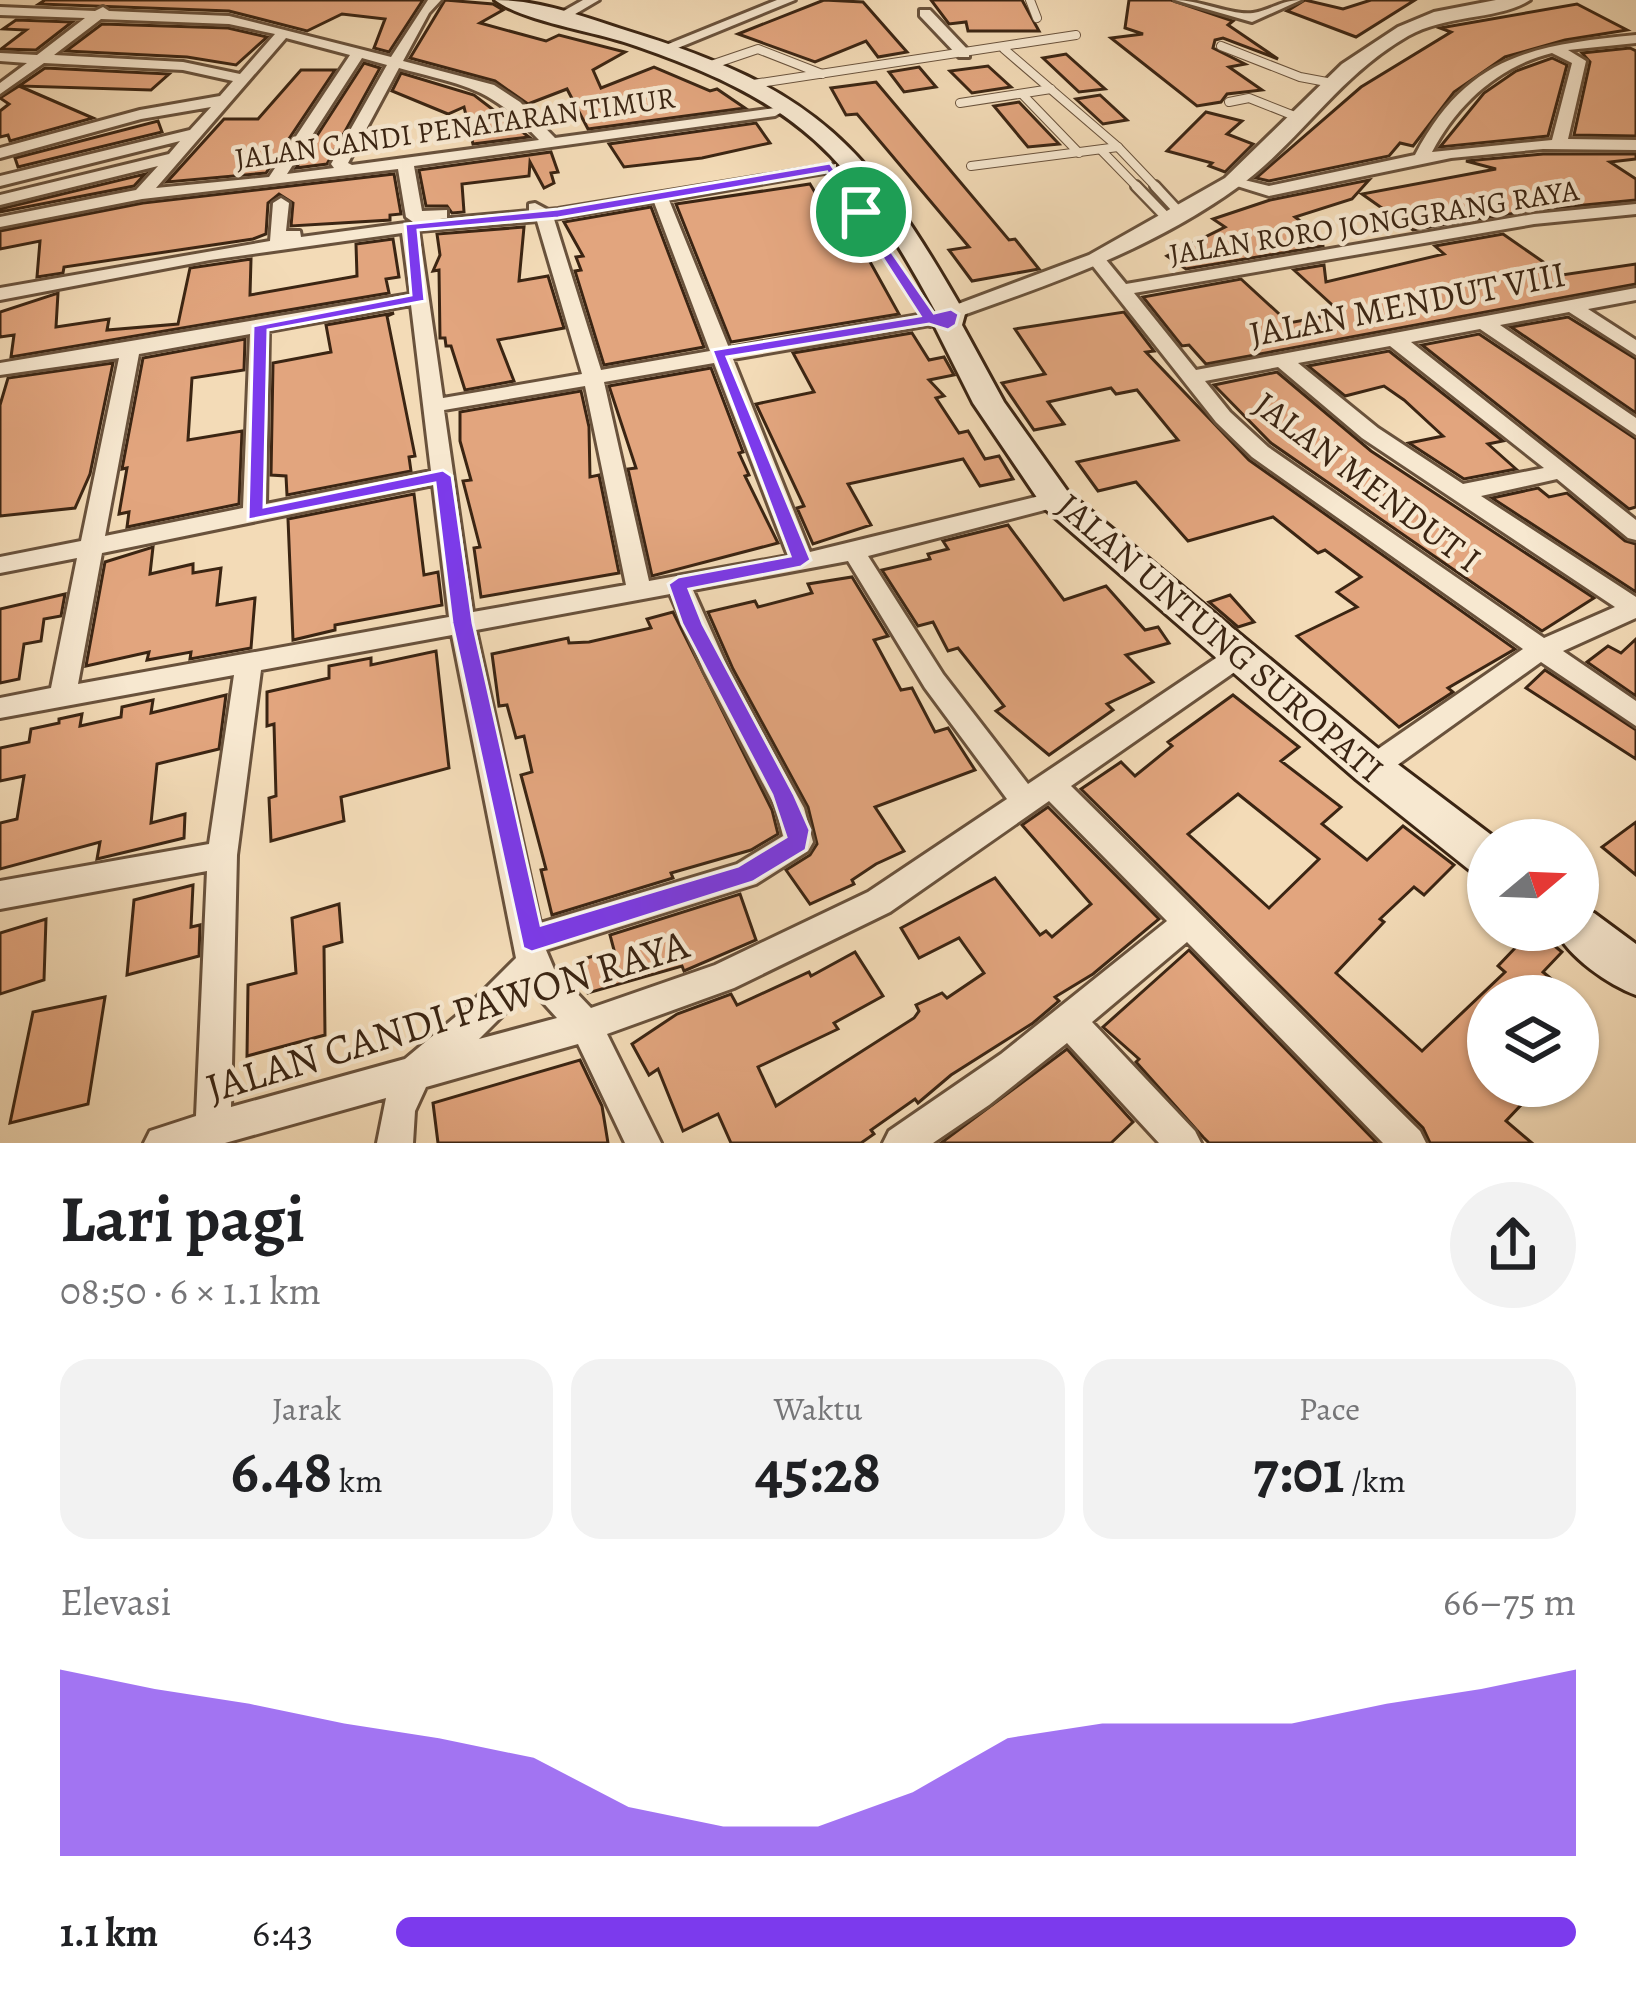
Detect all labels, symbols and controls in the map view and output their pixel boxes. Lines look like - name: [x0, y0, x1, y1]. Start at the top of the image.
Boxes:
- street label: JALAN CANDI PENATARAN TIMUR: [232, 77, 678, 179]
- pin: [810, 161, 912, 263]
- street label: JALAN RORO JONGGRANG RAYA: [1166, 170, 1582, 274]
- icon: arrive: [828, 179, 894, 245]
- street label: JALAN MENDUT VIII: [1245, 249, 1569, 358]
- street label: JALAN MENDUT I: [1244, 380, 1491, 583]
- street label: JALAN UNTUNG SUROPATI: [1047, 482, 1395, 793]
- north arrow: [1467, 819, 1599, 951]
- map controls: [1467, 819, 1599, 1107]
- street label: JALAN CANDI PAWON RAYA: [199, 915, 696, 1116]
- button: layers: [1467, 975, 1599, 1107]
- text: Lari pagi: [60, 1174, 305, 1264]
- button: share: [1450, 1182, 1576, 1308]
- text: 08:50 · 6 × 1.1 km: [60, 1264, 321, 1317]
- text: Jarak: [272, 1386, 341, 1431]
- text: Waktu: [774, 1386, 862, 1431]
- text: Pace: [1299, 1386, 1360, 1431]
- text: 6.48: [231, 1431, 332, 1513]
- text: 45:28: [755, 1431, 881, 1513]
- text: 7:01: [1253, 1431, 1344, 1513]
- text: km: [332, 1458, 383, 1503]
- text: /km: [1344, 1458, 1406, 1503]
- text: Elevasi: [60, 1575, 172, 1628]
- text: 66–75 m: [1443, 1575, 1576, 1628]
- text: 1.1 km: [60, 1906, 158, 1959]
- text: 6:43: [252, 1906, 313, 1959]

